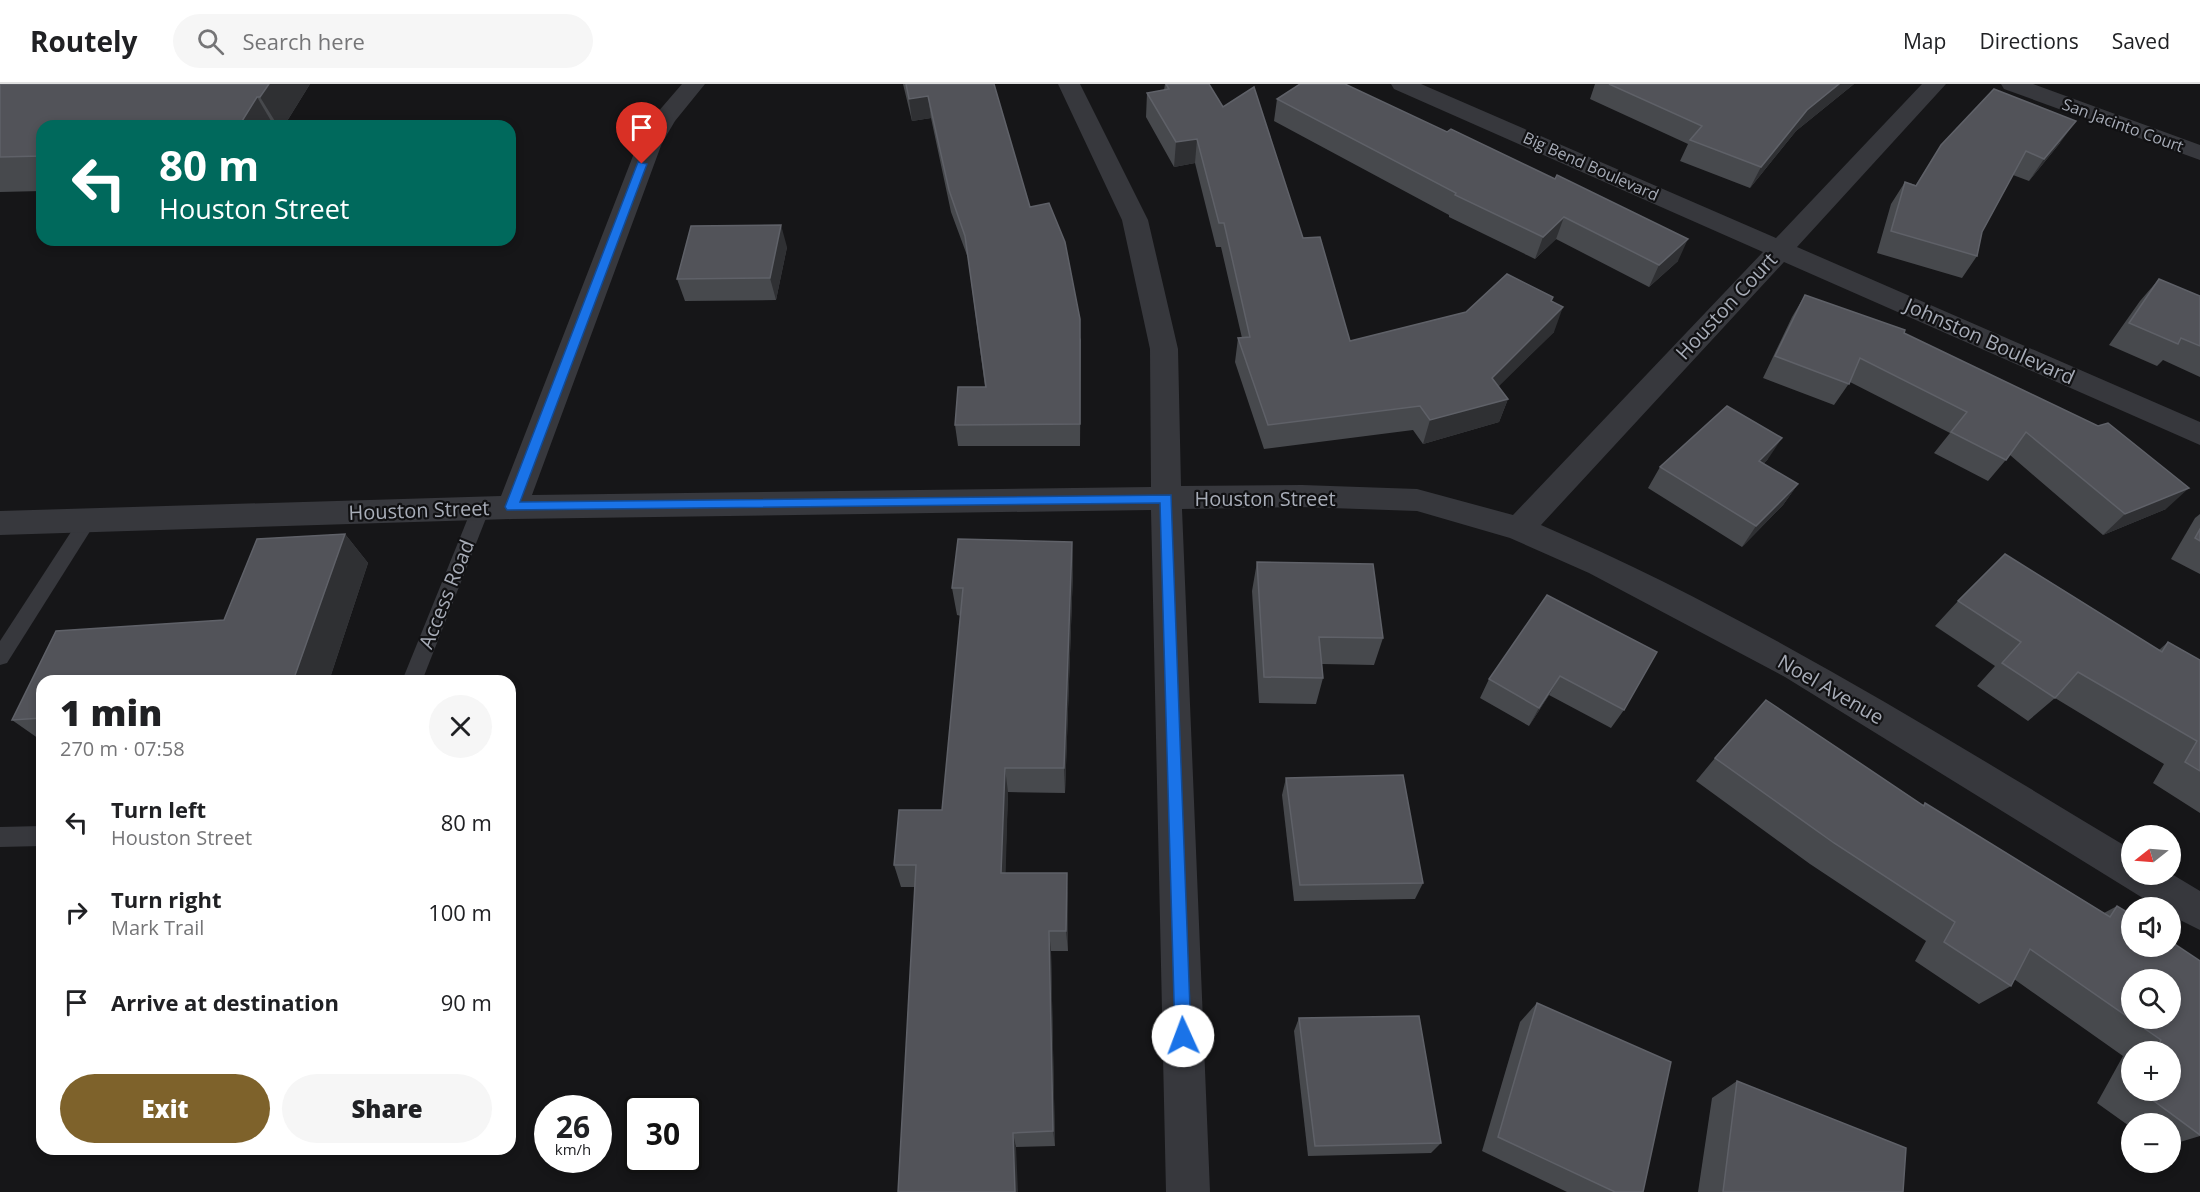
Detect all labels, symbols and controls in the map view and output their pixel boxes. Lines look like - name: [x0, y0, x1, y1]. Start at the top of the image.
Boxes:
- search box: [173, 14, 593, 68]
- text: Routely: [30, 22, 137, 60]
- icon: search: [194, 25, 227, 58]
- text: Search here: [242, 26, 365, 56]
- text: Map: [1903, 27, 1946, 55]
- text: Directions: [1979, 27, 2079, 55]
- text: Saved: [2112, 27, 2170, 55]
- street label: San Jacinto Court: [2059, 93, 2187, 157]
- pin: [616, 102, 667, 164]
- icon: arrive: [625, 111, 658, 144]
- street label: Big Bend Boulevard: [1520, 126, 1662, 206]
- text: 80 m: [159, 136, 259, 193]
- icon: left: [60, 144, 138, 222]
- text: Houston Street: [159, 190, 349, 227]
- street label: Houston Court: [1669, 247, 1783, 365]
- street label: Johnston Boulevard: [1899, 291, 2079, 391]
- street label: Houston Street: [1194, 485, 1336, 512]
- street label: Houston Street: [348, 494, 490, 526]
- street label: Access Road: [412, 536, 480, 652]
- street label: Noel Avenue: [1773, 648, 1889, 730]
- text: 1 min: [60, 688, 162, 737]
- button: close: [429, 695, 492, 758]
- text: 270 m · 07:58: [60, 735, 185, 762]
- text: Turn left: [111, 794, 206, 824]
- icon: left: [60, 806, 93, 839]
- text: 80 m: [441, 807, 492, 837]
- text: Houston Street: [111, 824, 252, 851]
- north arrow: [2121, 825, 2181, 885]
- map controls: [2121, 825, 2181, 1173]
- text: Turn right: [111, 884, 222, 914]
- icon: right: [60, 896, 93, 929]
- text: 100 m: [428, 897, 492, 927]
- button: sound: [2121, 897, 2181, 957]
- text: Mark Trail: [111, 914, 204, 941]
- button: search: [2121, 969, 2181, 1029]
- icon: arrive: [60, 986, 93, 1019]
- text: Arrive at destination: [111, 987, 339, 1017]
- text: 90 m: [441, 987, 492, 1017]
- position arrow: [1151, 1004, 1215, 1068]
- button: +: [2121, 1041, 2181, 1101]
- button: Exit: [60, 1074, 270, 1143]
- button: Share: [282, 1074, 492, 1143]
- speed limit sign: 30: [624, 1095, 702, 1173]
- text: 26: [556, 1106, 590, 1147]
- button: −: [2121, 1113, 2181, 1173]
- text: km/h: [555, 1139, 591, 1159]

